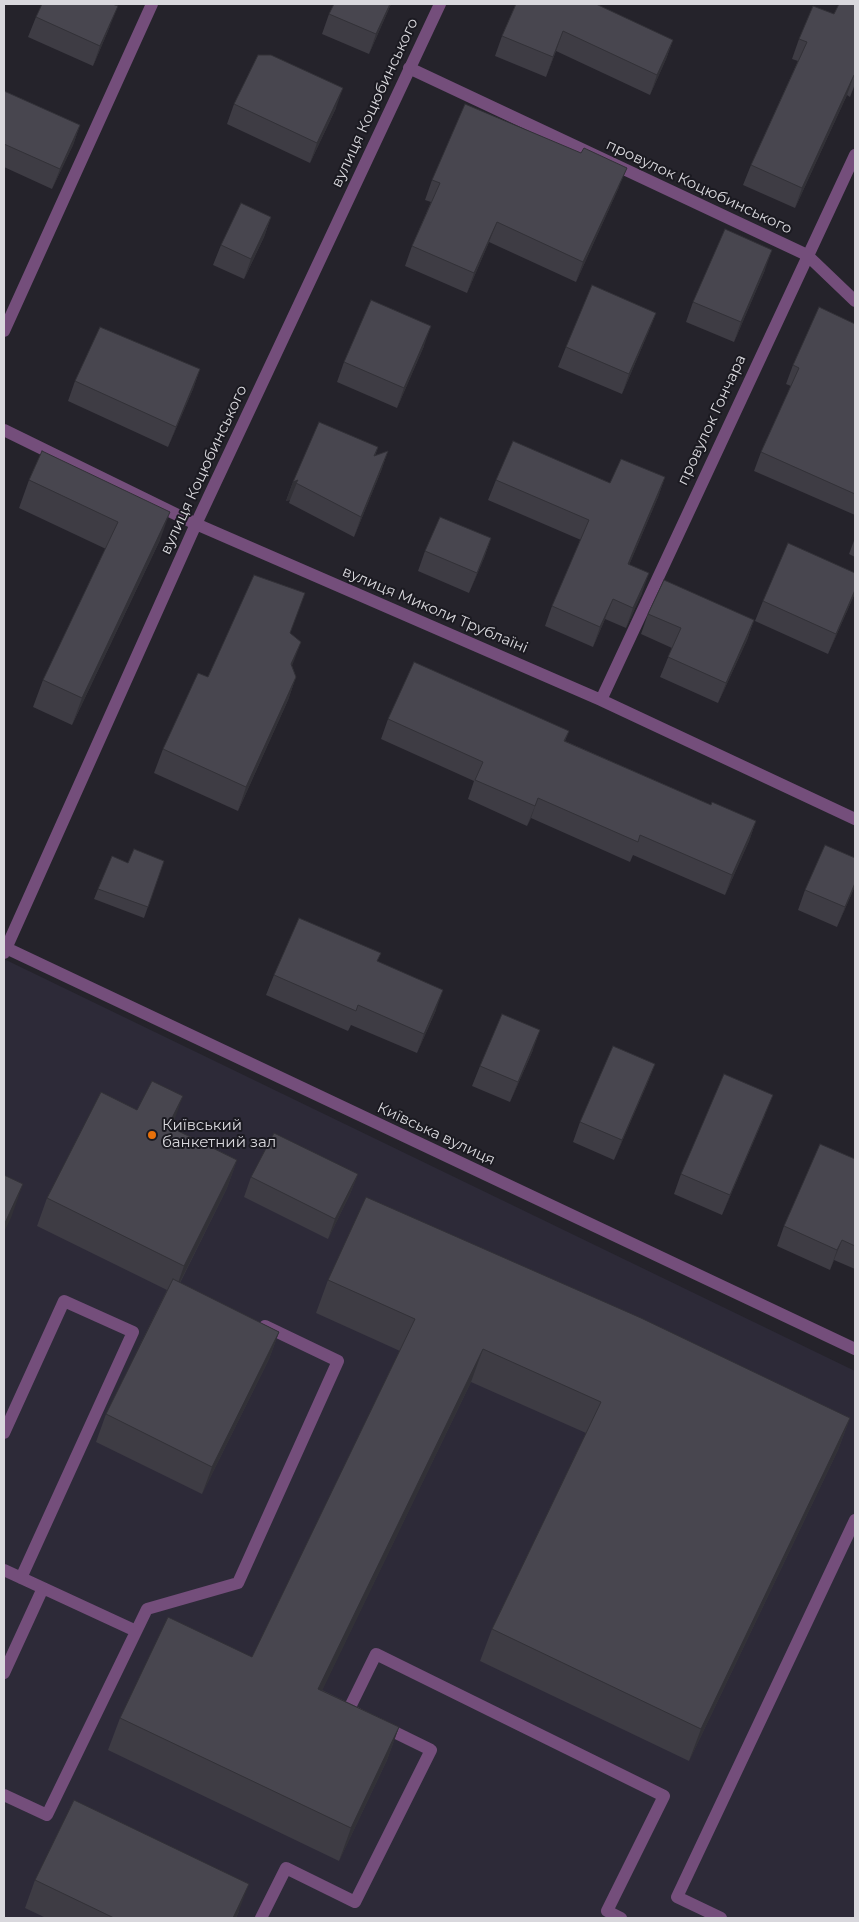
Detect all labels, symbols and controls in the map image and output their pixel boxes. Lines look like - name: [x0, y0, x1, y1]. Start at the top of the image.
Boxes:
- street label: вулиця Коцюбинського: [328, 16, 422, 190]
- street label: провулок Коцюбинського: [603, 136, 795, 238]
- street label: провулок Гончара: [674, 352, 750, 488]
- street label: вулиця Коцюбинського: [157, 383, 251, 557]
- street label: вулиця Миколи Трублаїні: [339, 563, 531, 657]
- street label: Київська вулиця: [374, 1099, 498, 1169]
- place label: Київський банкетний зал: [162, 1117, 276, 1152]
- marker: Київський банкетний зал: [146, 1129, 158, 1141]

